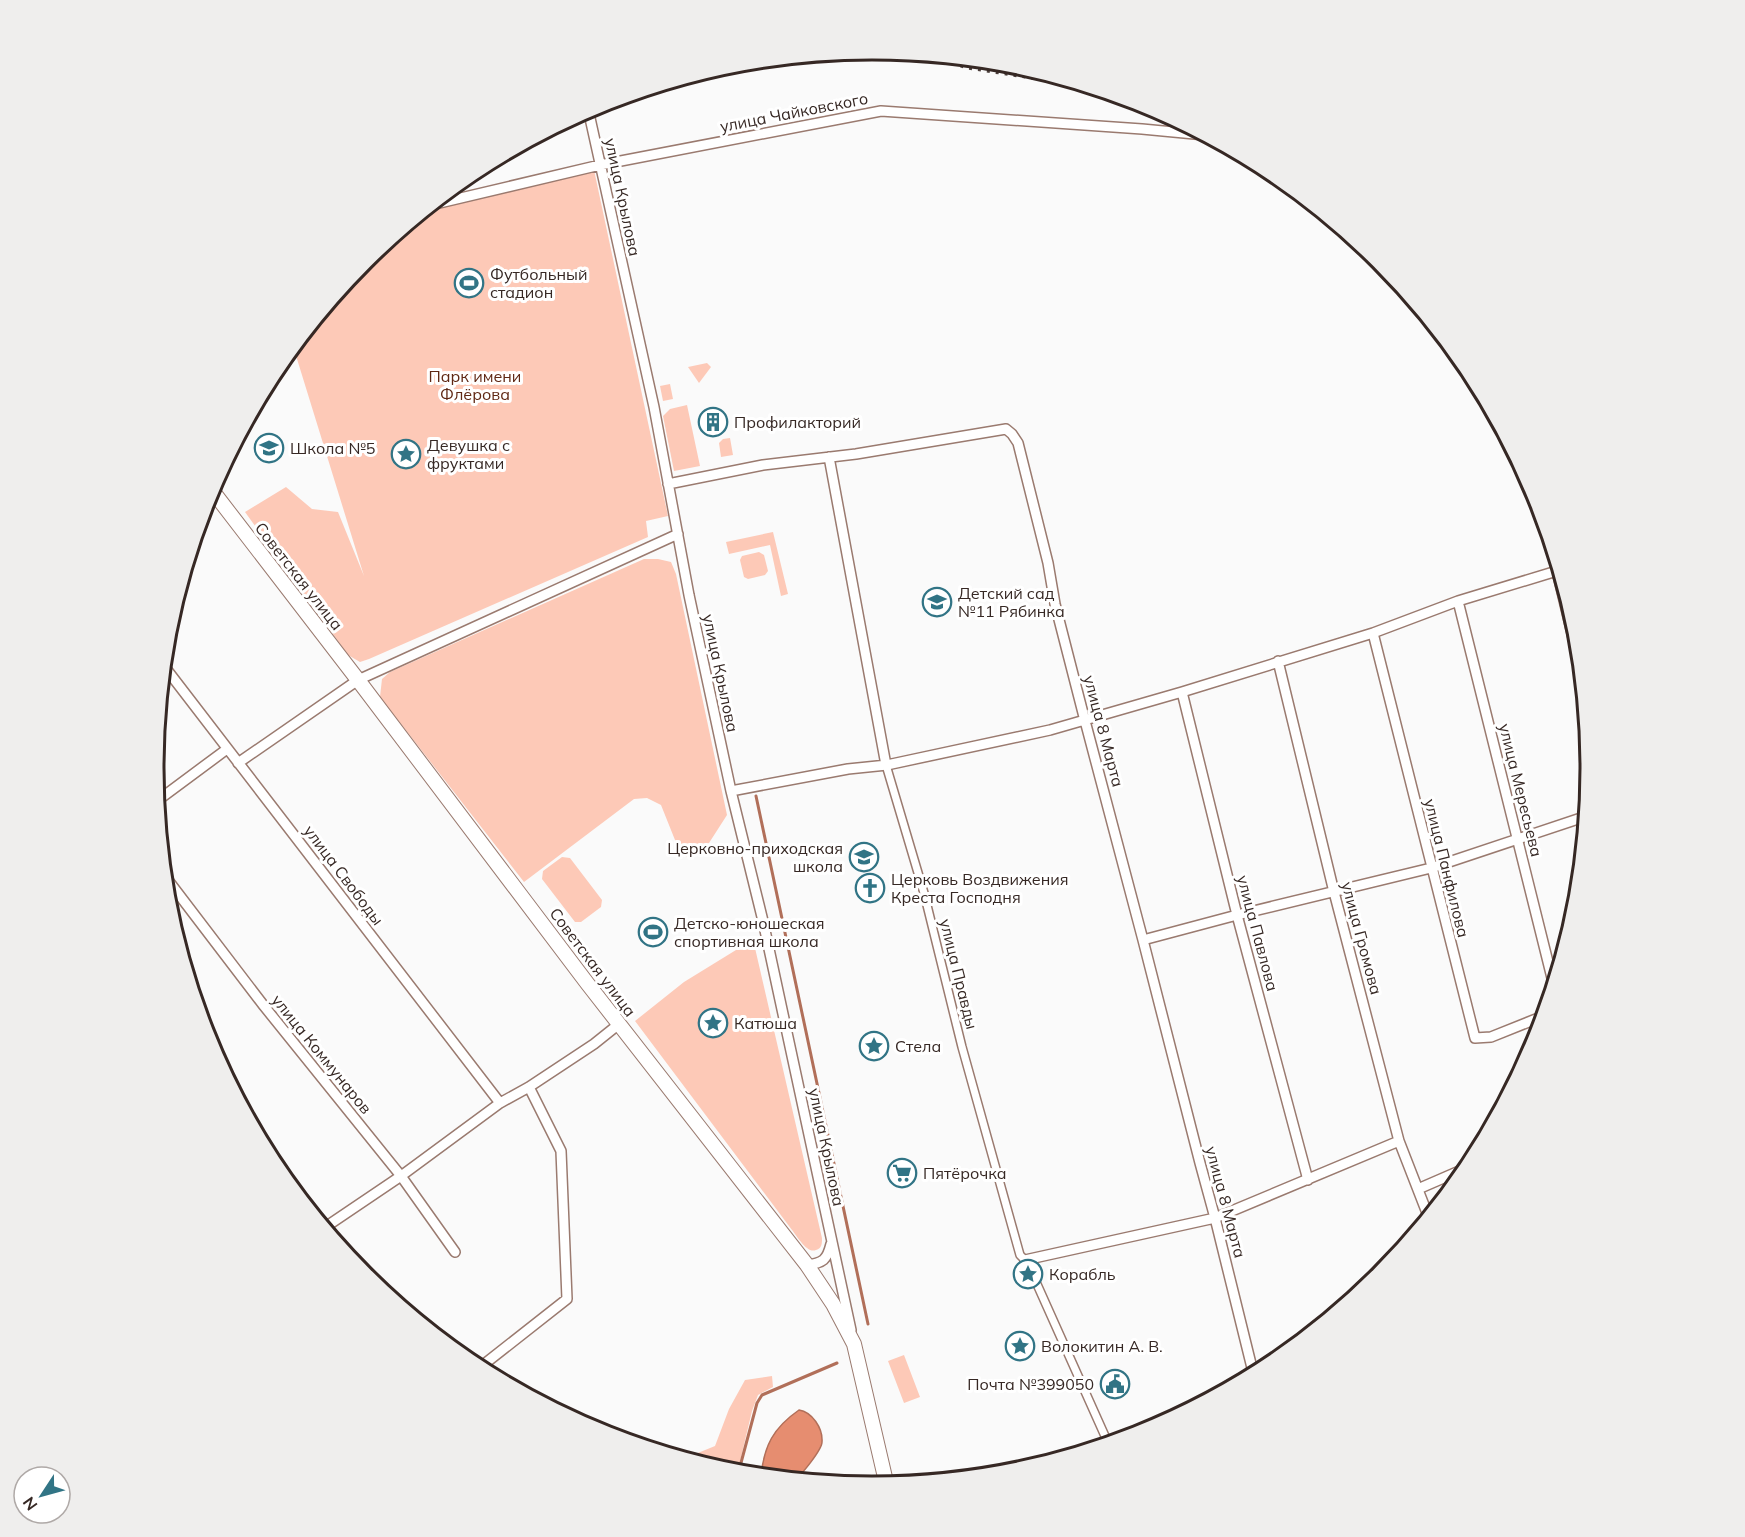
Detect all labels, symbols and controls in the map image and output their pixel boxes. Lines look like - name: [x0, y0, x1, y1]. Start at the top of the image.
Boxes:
- street label: улица Чайковского: [718, 88, 870, 136]
- street label: улица Крылова: [601, 136, 645, 258]
- place label: Футбольный стадион: [490, 264, 588, 302]
- sports icon: Футбольный стадион: [453, 267, 485, 299]
- park label: Парк имени Флёрова: [429, 366, 521, 404]
- building icon: Профилакторий: [697, 406, 729, 438]
- place label: Профилакторий: [734, 412, 861, 432]
- school or university icon: Школа №5: [253, 432, 285, 464]
- place label: Девушка с фруктами: [427, 435, 510, 473]
- place label: Школа №5: [290, 438, 375, 458]
- place icon: Девушка с фруктами: [390, 438, 422, 470]
- street label: Советская улица: [251, 518, 347, 634]
- place label: Детский сад №11 Рябинка: [958, 583, 1065, 621]
- school or university icon: Детский сад №11 Рябинка: [921, 586, 953, 618]
- street label: улица Крылова: [699, 612, 743, 734]
- street label: улица 8 Марта: [1079, 673, 1129, 789]
- street label: улица Мересьева: [1495, 721, 1547, 859]
- street label: улица Панфилова: [1420, 797, 1474, 939]
- street label: улица Свободы: [300, 821, 388, 929]
- place label: Церковно-приходская школа: [667, 838, 843, 876]
- school or university icon: Церковно-приходская школа: [848, 841, 880, 873]
- place label: Церковь Воздвижения Креста Господня: [891, 869, 1069, 907]
- church icon: Церковь Воздвижения Креста Господня: [854, 872, 886, 904]
- street label: улица Павлова: [1233, 873, 1283, 993]
- street label: улица Громова: [1337, 879, 1387, 997]
- street label: Советская улица: [546, 904, 640, 1020]
- place label: Детско-юношеская спортивная школа: [674, 913, 825, 951]
- sports icon: Детско-юношеская спортивная школа: [637, 916, 669, 948]
- street label: улица Правды: [936, 917, 982, 1031]
- street label: улица Коммунаров: [268, 990, 376, 1118]
- place icon: Катюша: [697, 1007, 729, 1039]
- place label: Катюша: [734, 1013, 797, 1033]
- place icon: Стела: [858, 1030, 890, 1062]
- place label: Стела: [895, 1036, 941, 1056]
- street label: улица Крылова: [805, 1086, 849, 1208]
- street label: улица 8 Марта: [1201, 1144, 1251, 1260]
- supermarket icon: Пятёрочка: [886, 1157, 918, 1189]
- place label: Пятёрочка: [923, 1163, 1007, 1183]
- place icon: Корабль: [1012, 1258, 1044, 1290]
- place label: Корабль: [1049, 1264, 1116, 1284]
- place icon: Волокитин А. В.: [1004, 1330, 1036, 1362]
- place label: Волокитин А. В.: [1041, 1336, 1163, 1356]
- public building icon: Почта №399050: [1099, 1368, 1131, 1400]
- place label: Почта №399050: [967, 1374, 1094, 1394]
- north arrow: [12, 1465, 72, 1525]
- text: N: [18, 1493, 42, 1515]

